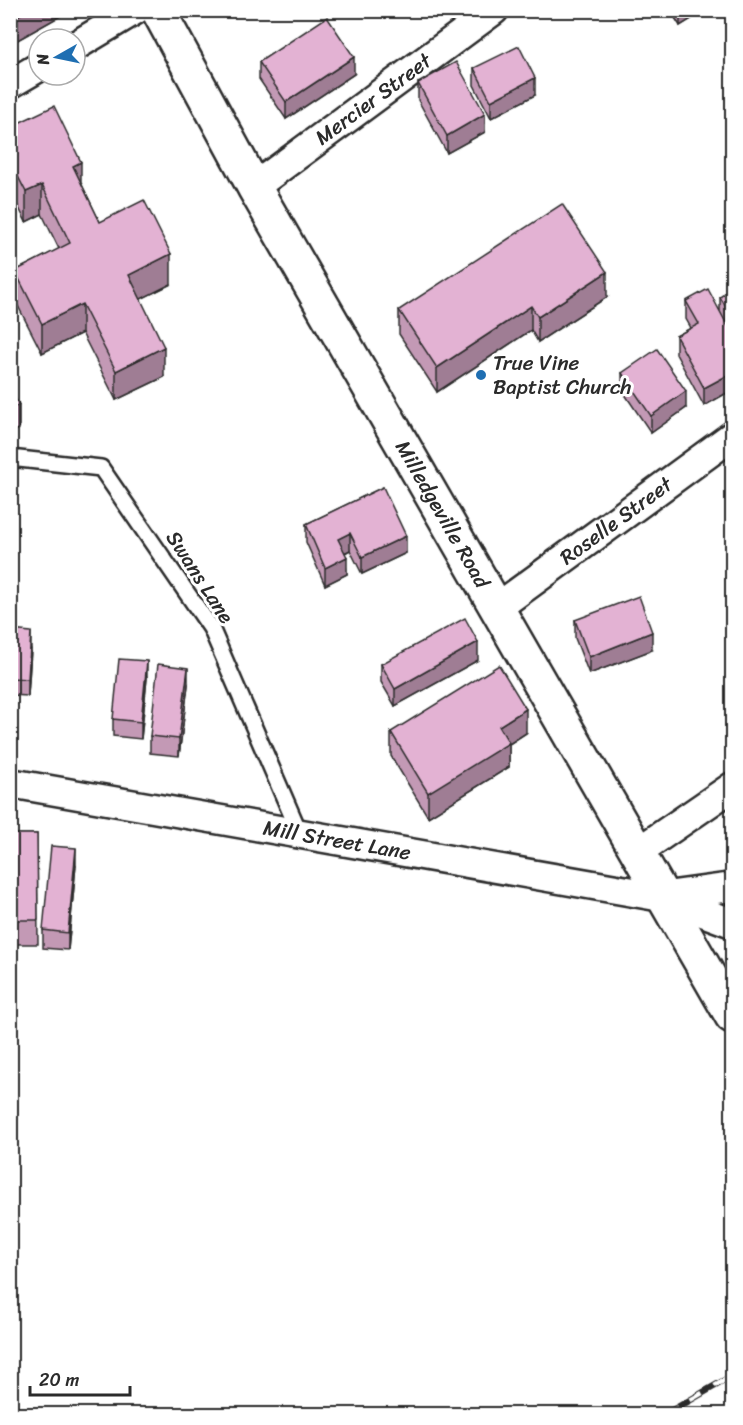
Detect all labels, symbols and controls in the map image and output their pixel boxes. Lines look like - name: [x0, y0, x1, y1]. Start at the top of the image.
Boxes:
- north arrow: [27, 27, 87, 87]
- street label: Mercier Street: [306, 42, 441, 155]
- text: N: [27, 51, 58, 68]
- place label: True Vine Baptist Church: [493, 344, 632, 406]
- marker: True Vine Baptist Church: [474, 368, 488, 382]
- street label: Milledgeville Road: [385, 433, 502, 597]
- street label: Roselle Street: [551, 466, 682, 575]
- street label: Swans Lane: [155, 522, 245, 632]
- street label: Mill Street Lane: [260, 809, 414, 872]
- scale bar: [30, 1359, 130, 1397]
- text: 20 m: [39, 1364, 79, 1396]

